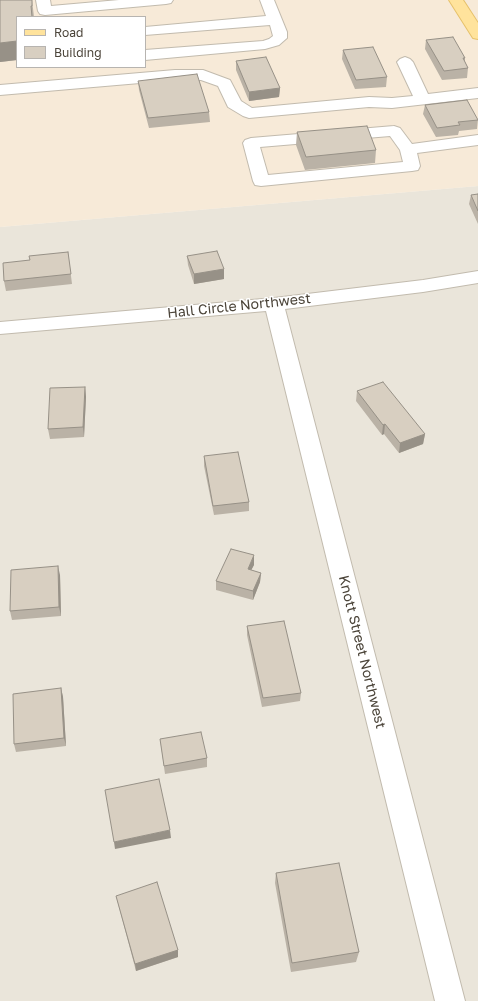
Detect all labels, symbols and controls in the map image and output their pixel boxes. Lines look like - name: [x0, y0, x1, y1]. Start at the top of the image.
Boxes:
- legend: [16, 16, 146, 68]
- text: Road: [54, 25, 83, 40]
- text: Building: [54, 45, 102, 60]
- street label: Hall Circle Northwest: [166, 290, 312, 322]
- street label: Knott Street Northwest: [335, 574, 389, 730]

